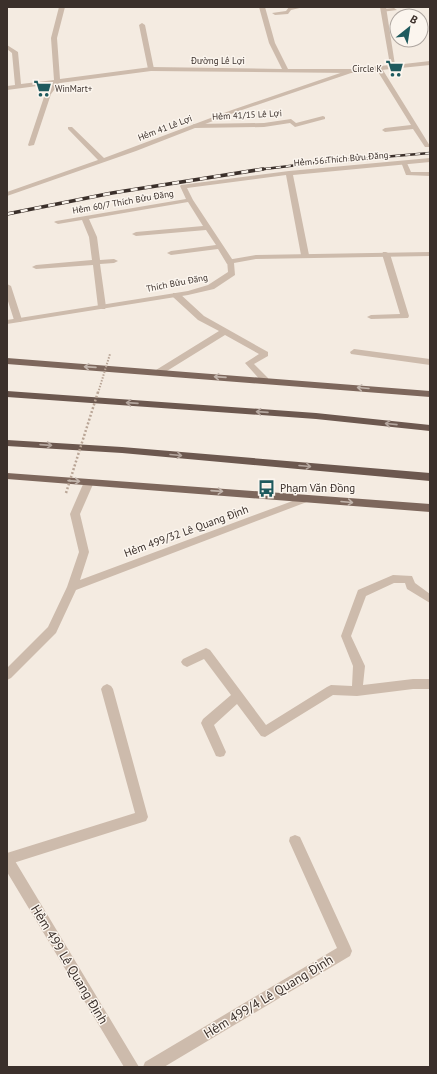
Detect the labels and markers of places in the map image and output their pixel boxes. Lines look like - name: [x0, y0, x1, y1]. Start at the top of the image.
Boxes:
- supermarket icon: Circle K: [385, 59, 405, 79]
- place label: Circle K: [352, 63, 383, 74]
- supermarket icon: WinMart+: [32, 79, 52, 99]
- place label: WinMart+: [55, 83, 93, 94]
- bus stop icon: Phạm Văn Đồng: [257, 478, 277, 498]
- place label: Phạm Văn Đồng: [280, 481, 355, 495]

